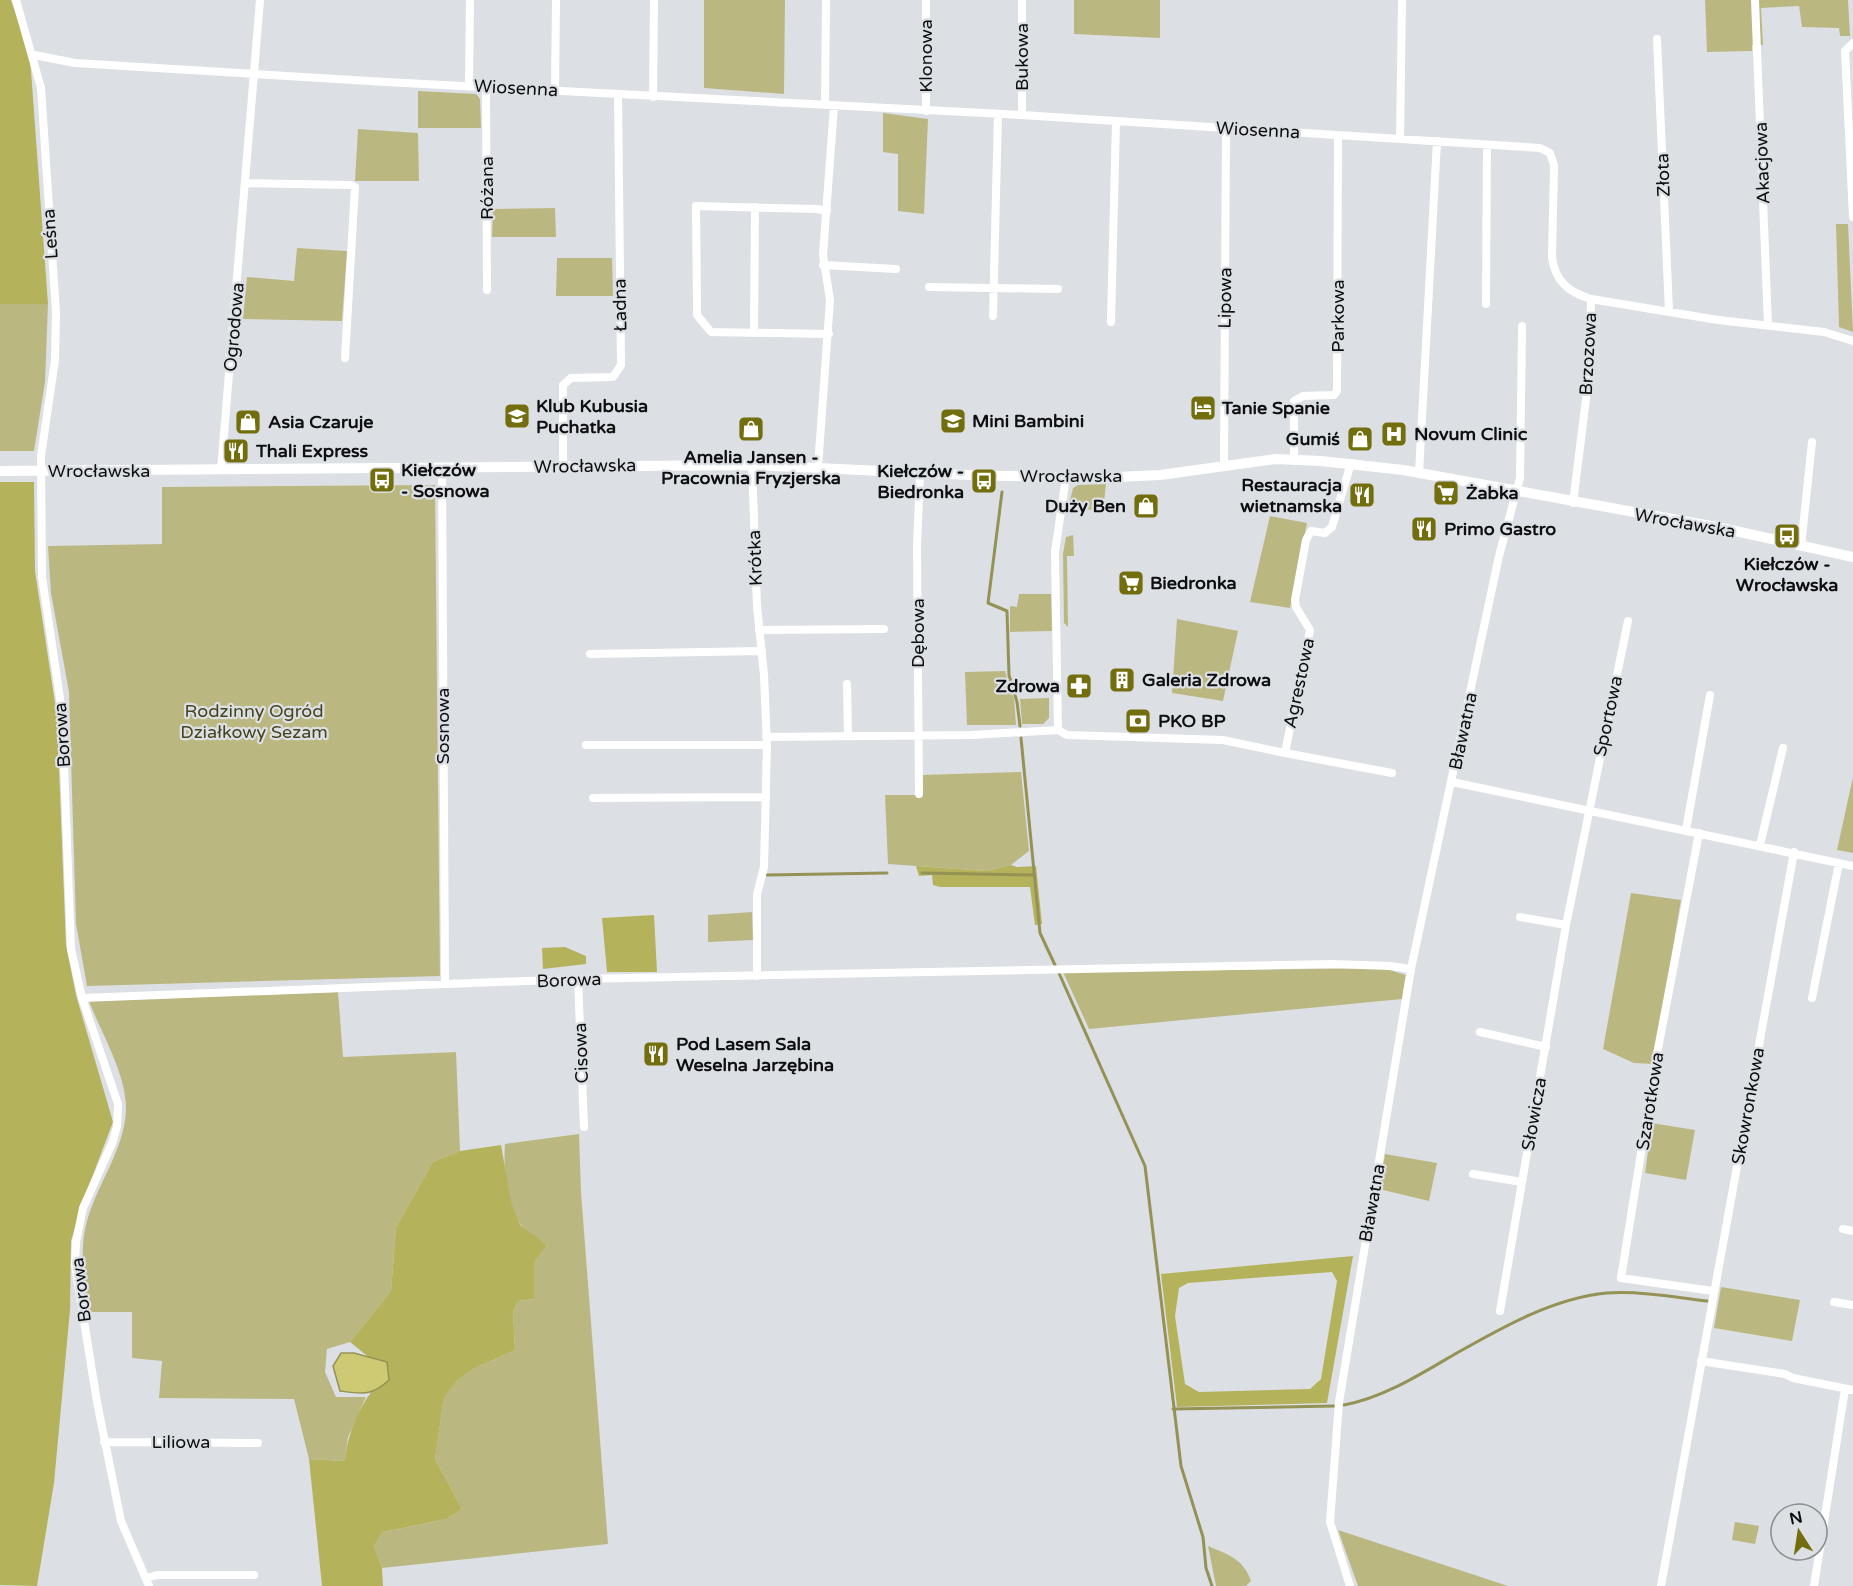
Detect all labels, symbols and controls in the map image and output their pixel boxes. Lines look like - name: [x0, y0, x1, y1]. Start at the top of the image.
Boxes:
- street label: Klonowa: [915, 19, 937, 93]
- street label: Bukowa: [1011, 23, 1033, 91]
- street label: Wiosenna: [473, 75, 559, 101]
- street label: Wiosenna: [1215, 117, 1301, 143]
- street label: Akacjowa: [1750, 121, 1774, 205]
- street label: Złota: [1651, 153, 1675, 197]
- street label: Różana: [476, 156, 498, 220]
- street label: Leśna: [37, 208, 63, 260]
- street label: Lipowa: [1213, 267, 1237, 329]
- street label: Ładna: [609, 278, 631, 332]
- street label: Parkowa: [1327, 279, 1349, 353]
- street label: Ogrodowa: [219, 281, 249, 373]
- street label: Brzozowa: [1575, 312, 1601, 396]
- hotel icon: Tanie Spanie: [1188, 393, 1218, 423]
- place label: Klub Kubusia Puchatka: [536, 395, 648, 438]
- place label: Tanie Spanie: [1221, 397, 1330, 419]
- school or university icon: Klub Kubusia Puchatka: [502, 401, 532, 431]
- school or university icon: Mini Bambini: [938, 406, 968, 436]
- shop icon: Asia Czaruje: [233, 407, 263, 437]
- place label: Mini Bambini: [972, 410, 1084, 432]
- place label: Asia Czaruje: [268, 411, 374, 433]
- shop icon: Amelia Jansen - Pracownia Fryzjerska: [736, 414, 766, 444]
- hospital icon: Novum Clinic: [1379, 419, 1409, 449]
- place label: Novum Clinic: [1414, 423, 1528, 445]
- shop icon: Gumiś: [1345, 424, 1375, 454]
- place label: Gumiś: [1286, 428, 1340, 450]
- restaurant icon: Thali Express: [221, 436, 251, 466]
- place label: Thali Express: [255, 440, 369, 462]
- place label: Amelia Jansen - Pracownia Fryzjerska: [661, 446, 841, 489]
- street label: Wrocławska: [534, 454, 636, 478]
- place label: Kiełczów - Sosnowa: [401, 459, 490, 502]
- street label: Wrocławska: [48, 460, 150, 482]
- place label: Kiełczów - Biedronka: [877, 460, 964, 503]
- bus stop icon: Kiełczów - Sosnowa: [367, 465, 397, 495]
- street label: Wrocławska: [1020, 465, 1122, 487]
- bus stop icon: Kiełczów - Biedronka: [969, 466, 999, 496]
- place label: Restauracja wietnamska: [1240, 474, 1342, 517]
- supermarket icon: Żabka: [1431, 478, 1461, 508]
- restaurant icon: Restauracja wietnamska: [1347, 480, 1377, 510]
- place label: Żabka: [1466, 482, 1519, 504]
- shop icon: Duży Ben: [1131, 491, 1161, 521]
- place label: Duży Ben: [1045, 495, 1126, 517]
- street label: Wrocławska: [1633, 503, 1737, 543]
- restaurant icon: Primo Gastro: [1409, 514, 1439, 544]
- place label: Primo Gastro: [1444, 518, 1556, 540]
- bus stop icon: Kiełczów - Wrocławska: [1772, 521, 1802, 551]
- street label: Krótka: [743, 530, 767, 586]
- place label: Kiełczów - Wrocławska: [1736, 553, 1838, 596]
- supermarket icon: Biedronka: [1116, 568, 1146, 598]
- place label: Biedronka: [1150, 572, 1237, 594]
- street label: Dębowa: [907, 598, 929, 668]
- street label: Agrestowa: [1279, 636, 1319, 730]
- building icon: Galeria Zdrowa: [1107, 665, 1137, 695]
- place label: Galeria Zdrowa: [1142, 669, 1271, 691]
- pharmacy icon: Zdrowa: [1064, 671, 1094, 701]
- street label: Sportowa: [1589, 674, 1627, 758]
- place label: Zdrowa: [995, 675, 1060, 697]
- street label: Sosnowa: [432, 688, 454, 764]
- street label: Bławatna: [1444, 690, 1482, 772]
- park label: Rodzinny Ogród Działkowy Sezam: [180, 700, 328, 743]
- street label: Borowa: [49, 702, 75, 768]
- bank icon: PKO BP: [1123, 706, 1153, 736]
- place label: PKO BP: [1158, 710, 1225, 732]
- street label: Borowa: [536, 968, 602, 992]
- street label: Cisowa: [569, 1022, 593, 1084]
- place label: Pod Lasem Sala Weselna Jarzębina: [676, 1033, 834, 1076]
- restaurant icon: Pod Lasem Sala Weselna Jarzębina: [641, 1039, 671, 1069]
- street label: Skowronkowa: [1727, 1046, 1769, 1166]
- street label: Szarotkowa: [1631, 1050, 1669, 1152]
- street label: Słowicza: [1517, 1076, 1551, 1152]
- street label: Bławatna: [1354, 1162, 1390, 1244]
- street label: Borowa: [66, 1256, 96, 1324]
- street label: Liliowa: [152, 1431, 210, 1453]
- north arrow: [1769, 1502, 1829, 1562]
- text: N: [1788, 1507, 1804, 1529]

